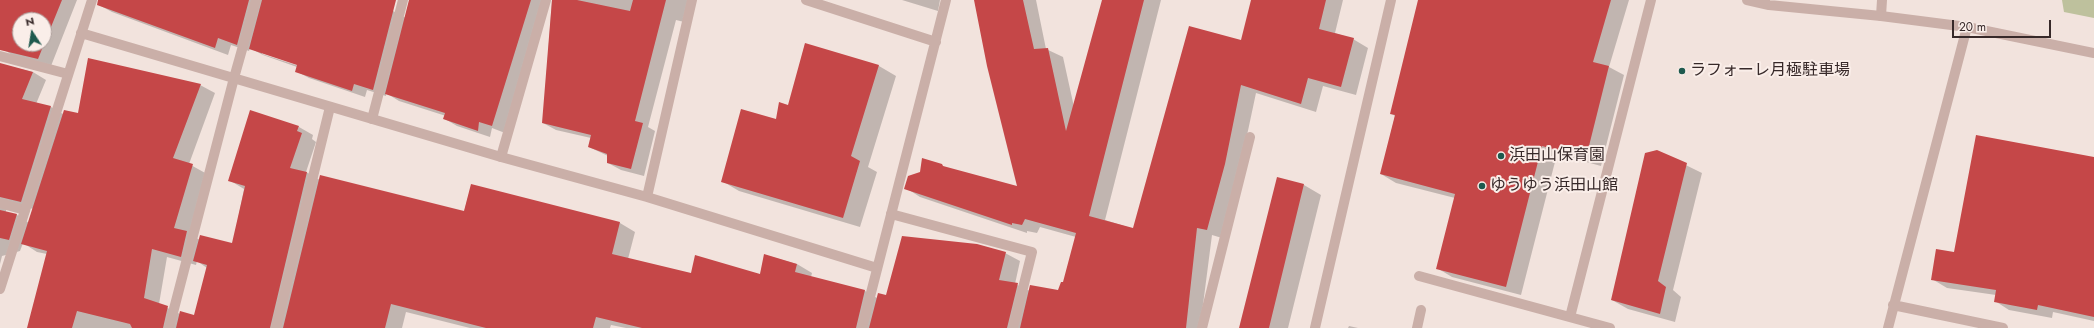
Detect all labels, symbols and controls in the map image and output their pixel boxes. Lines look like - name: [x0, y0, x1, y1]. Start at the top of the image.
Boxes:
- north arrow: [12, 12, 52, 52]
- scale bar: [1954, 12, 2053, 38]
- text: N: [24, 13, 36, 30]
- text: 20 m: [1959, 18, 1986, 36]
- place label: ラフォーレ月極駐車場: [1690, 61, 1850, 81]
- marker: ラフォーレ月極駐車場: [1677, 66, 1687, 76]
- place label: 浜田山保育園: [1509, 146, 1605, 166]
- marker: 浜田山保育園: [1496, 151, 1506, 161]
- place label: ゆうゆう浜田山館: [1490, 176, 1618, 196]
- marker: ゆうゆう浜田山館: [1477, 181, 1487, 191]

